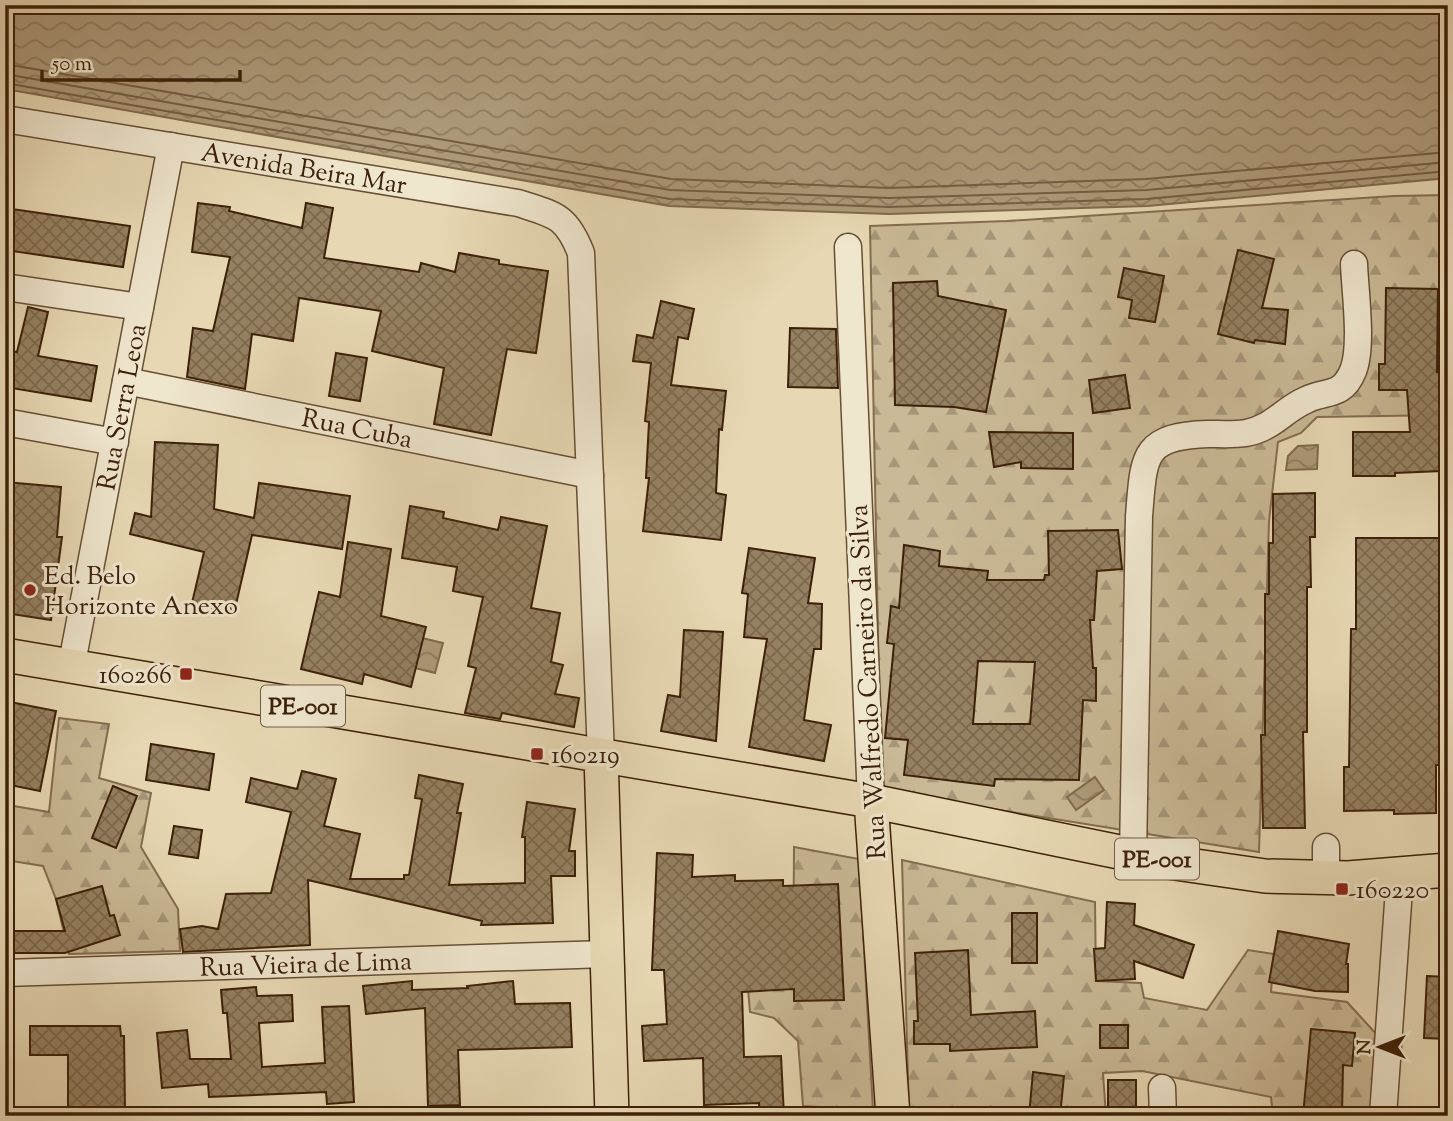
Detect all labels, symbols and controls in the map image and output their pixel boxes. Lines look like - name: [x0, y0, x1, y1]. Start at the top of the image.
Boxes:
- scale bar: [42, 38, 240, 82]
- text: 50 m: [51, 50, 92, 80]
- street label: Avenida Beira Mar: [198, 135, 409, 206]
- street label: Rua Serra Leoa: [89, 321, 158, 494]
- street label: Rua Cuba: [298, 401, 415, 460]
- street label: Rua Walfredo Carneiro da Silva: [842, 503, 897, 860]
- place label: Ed. Belo Horizonte Anexo: [44, 559, 238, 626]
- marker: Ed. Belo Horizonte Anexo: [22, 582, 38, 598]
- place label: 160266: [99, 658, 172, 695]
- marker: 160266: [178, 666, 194, 682]
- road number: PE-001: [261, 686, 345, 726]
- place label: 160219: [551, 738, 620, 775]
- marker: 160219: [529, 746, 545, 762]
- road number: PE-001: [1115, 838, 1199, 880]
- place label: 160220: [1356, 873, 1429, 910]
- marker: 160220: [1334, 881, 1350, 897]
- street label: Rua Vieira de Lima: [199, 944, 413, 988]
- north arrow: [1344, 1012, 1414, 1082]
- text: N: [1352, 1039, 1379, 1055]

